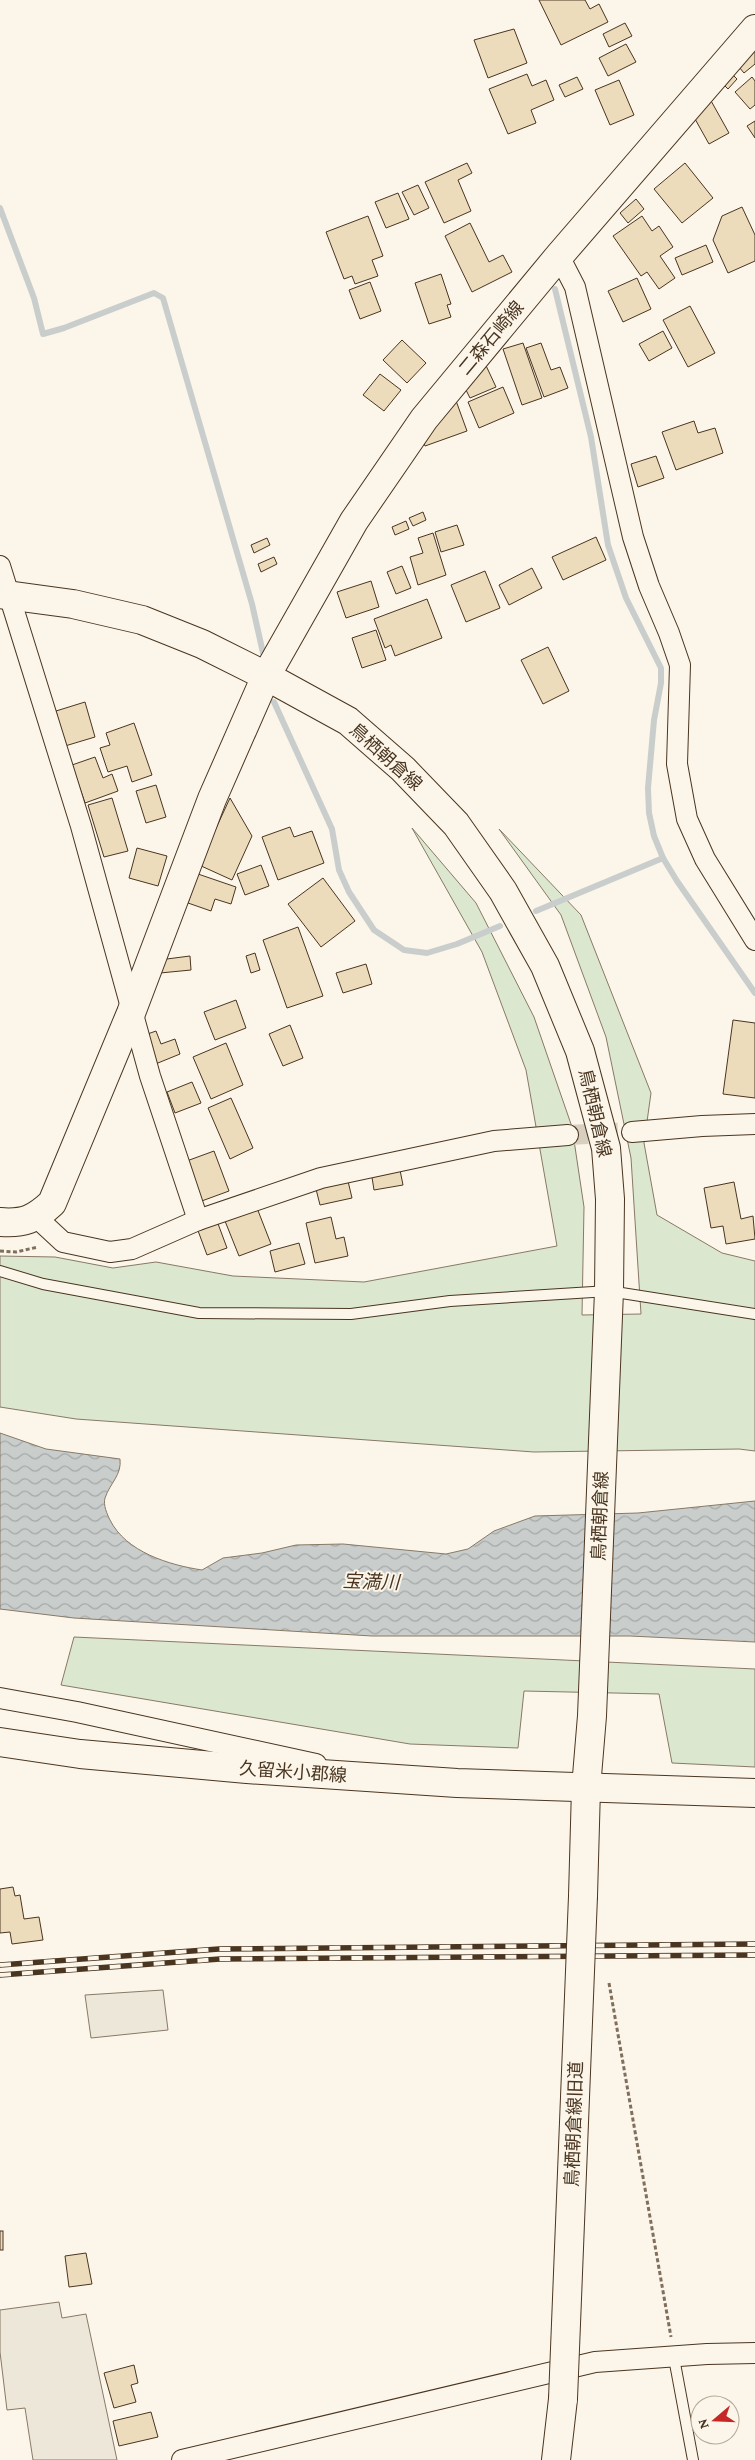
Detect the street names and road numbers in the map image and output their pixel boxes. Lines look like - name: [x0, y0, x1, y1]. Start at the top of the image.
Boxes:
- street label: 二森石崎線: [454, 297, 528, 379]
- street label: 鳥栖朝倉線: [346, 719, 426, 795]
- street label: 鳥栖朝倉線: [575, 1067, 615, 1159]
- street label: 鳥栖朝倉線: [588, 1471, 612, 1561]
- street label: 久留米小郡線: [238, 1758, 348, 1786]
- street label: 鳥栖朝倉線旧道: [562, 2061, 586, 2187]

